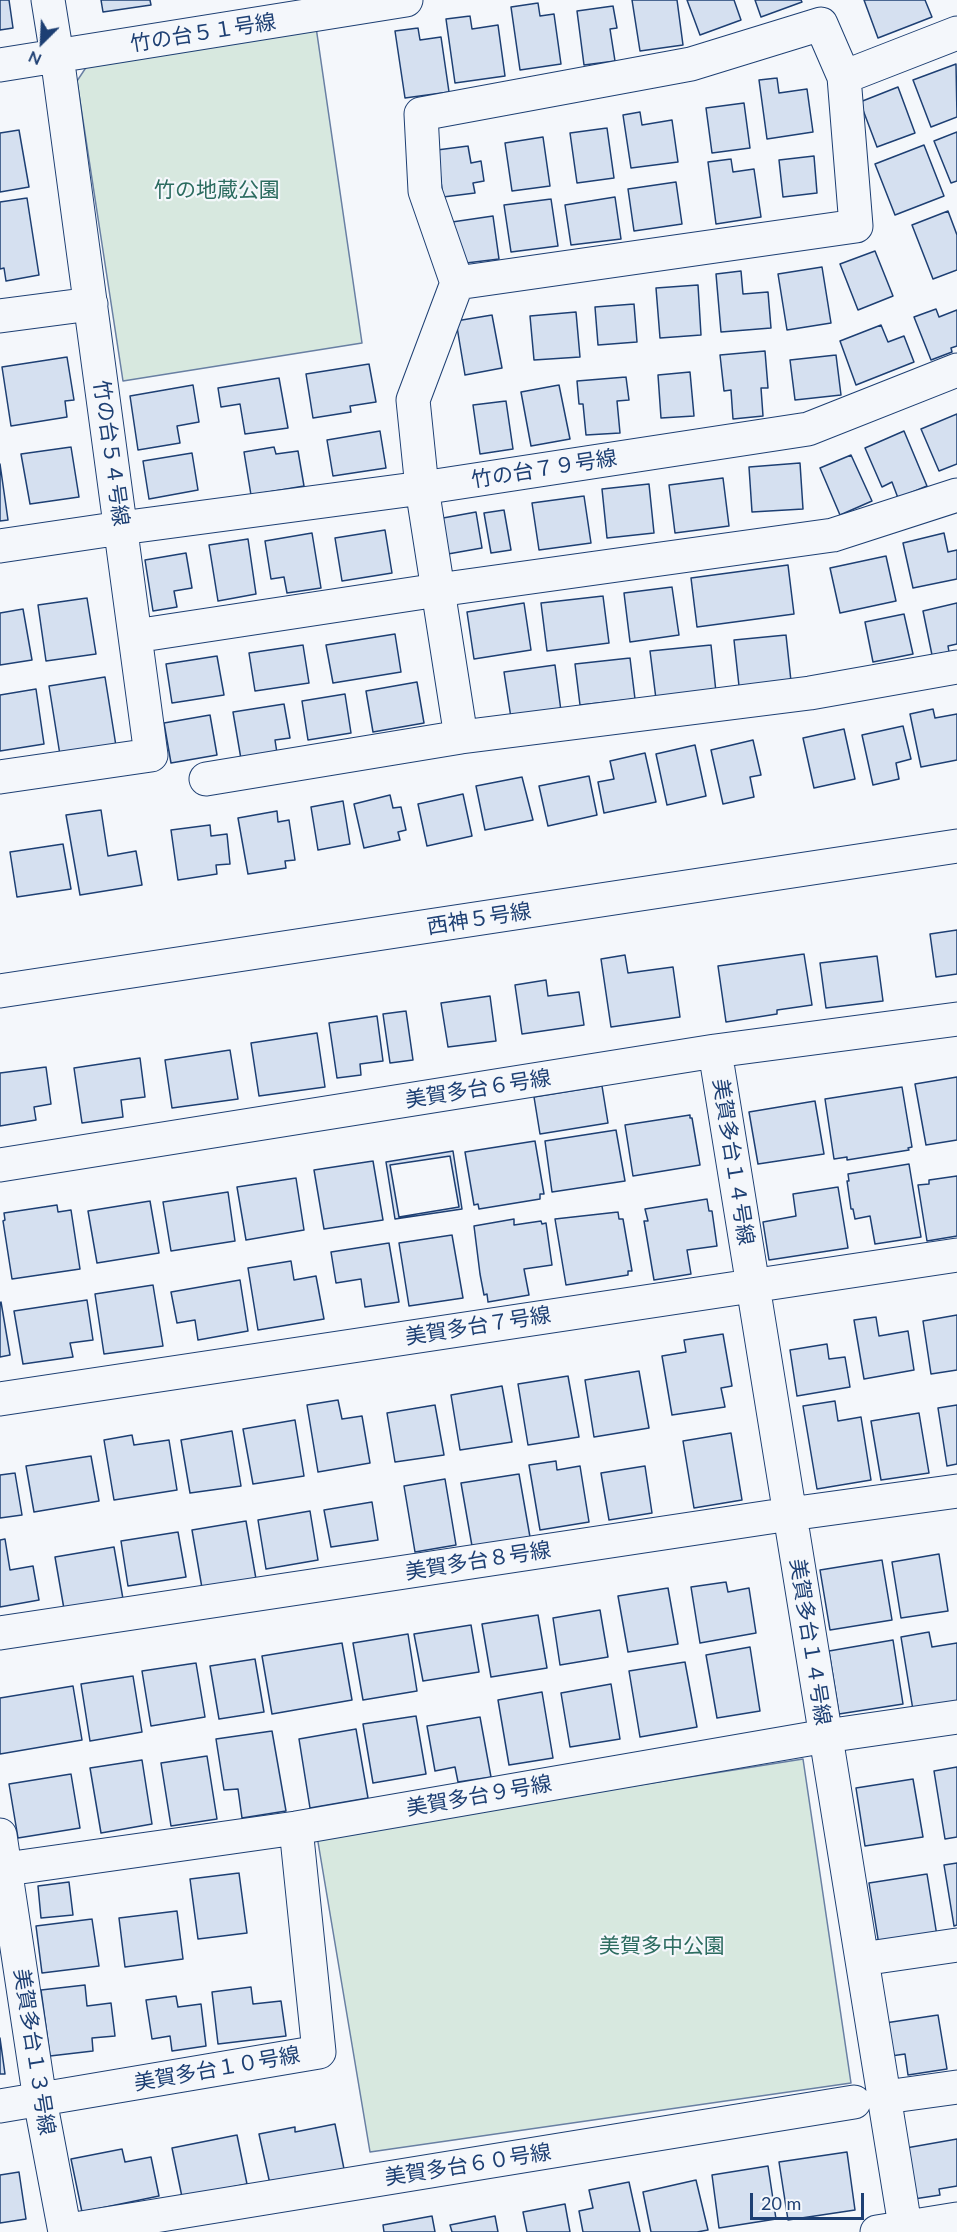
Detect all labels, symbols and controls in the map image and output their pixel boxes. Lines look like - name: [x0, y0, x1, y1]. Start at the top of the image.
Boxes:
- street label: 竹の台５１号線: [128, 9, 278, 57]
- north arrow: [12, 12, 72, 72]
- text: N: [25, 48, 44, 70]
- park label: 竹の地蔵公園: [154, 177, 280, 203]
- street label: 竹の台５４号線: [88, 378, 134, 528]
- street label: 竹の台７９号線: [469, 445, 619, 493]
- street label: 西神５号線: [425, 898, 533, 940]
- street label: 美賀多台６号線: [403, 1065, 553, 1113]
- street label: 美賀多台１４号線: [707, 1077, 759, 1247]
- street label: 美賀多台７号線: [403, 1302, 553, 1350]
- street label: 美賀多台８号線: [403, 1537, 553, 1585]
- street label: 美賀多台１４号線: [784, 1557, 836, 1727]
- street label: 美賀多台９号線: [404, 1771, 554, 1821]
- park label: 美賀多中公園: [599, 1933, 725, 1959]
- street label: 美賀多台１３号線: [8, 1967, 60, 2137]
- street label: 美賀多台１０号線: [132, 2042, 302, 2096]
- street label: 美賀多台６０号線: [383, 2139, 553, 2191]
- scale bar: [753, 2181, 867, 2219]
- text: 20 m: [761, 2192, 801, 2214]

